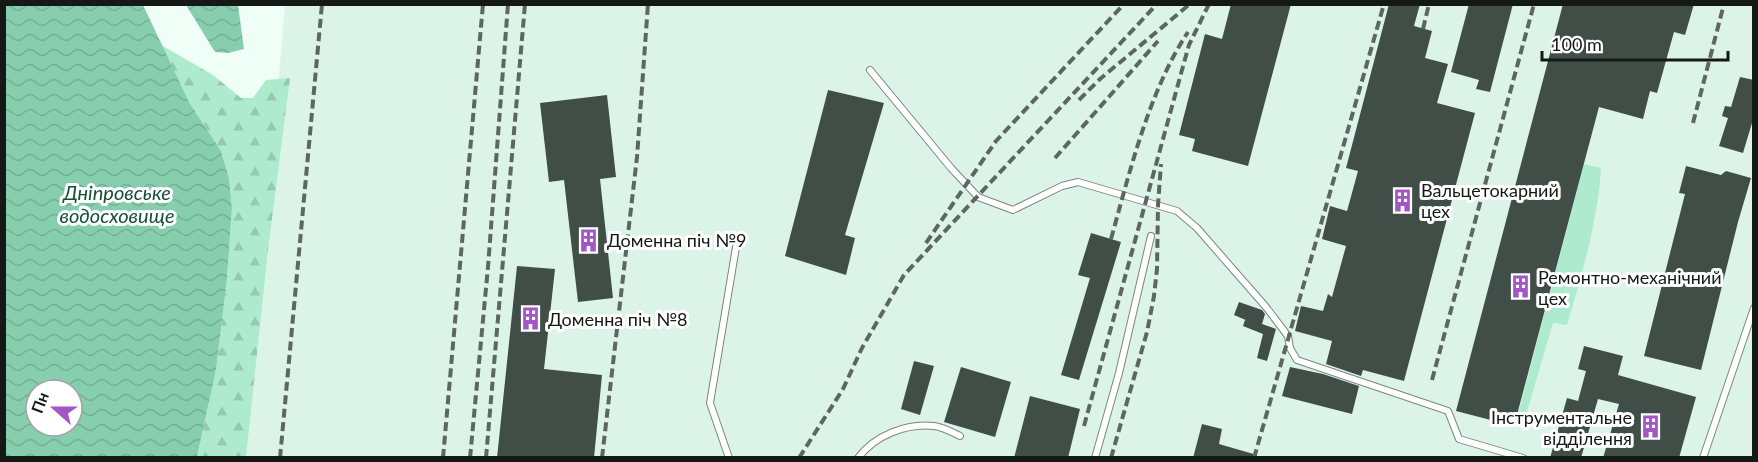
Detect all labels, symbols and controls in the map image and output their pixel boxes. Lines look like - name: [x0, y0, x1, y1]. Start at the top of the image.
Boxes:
- scale bar: [1542, 24, 1728, 62]
- text: 100 m: [1551, 33, 1602, 55]
- place label: Вальцетокарний цех: [1421, 179, 1559, 222]
- water label: Дніпровське водосховище: [59, 180, 175, 227]
- building icon: Вальцетокарний цех: [1390, 187, 1416, 213]
- building icon: Доменна піч №9: [576, 227, 602, 253]
- place label: Доменна піч №9: [607, 229, 746, 251]
- place label: Ремонтно-механічний цех: [1538, 266, 1722, 309]
- building icon: Ремонтно-механічний цех: [1507, 274, 1533, 300]
- building icon: Доменна піч №8: [517, 306, 543, 332]
- place label: Доменна піч №8: [548, 308, 687, 330]
- north arrow: [24, 378, 84, 438]
- text: Пн: [27, 389, 52, 416]
- place label: Інструментальне відділення: [1491, 406, 1632, 449]
- building icon: Інструментальне відділення: [1637, 414, 1663, 440]

